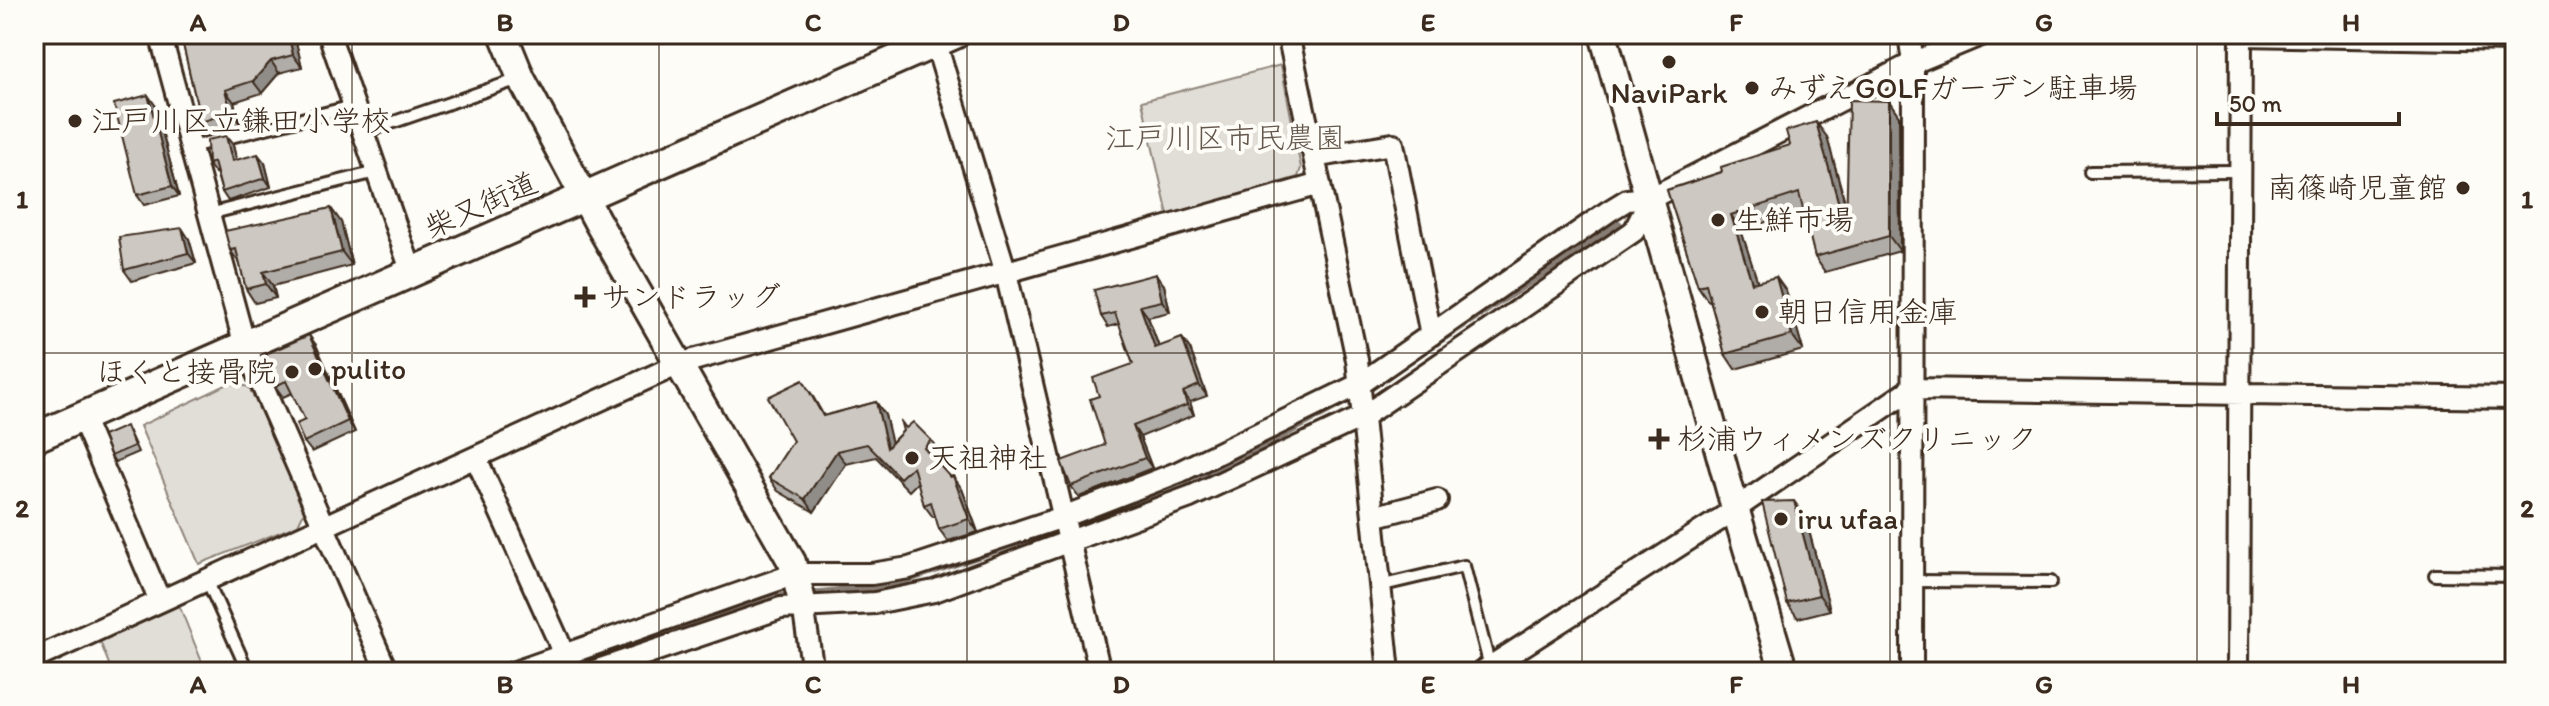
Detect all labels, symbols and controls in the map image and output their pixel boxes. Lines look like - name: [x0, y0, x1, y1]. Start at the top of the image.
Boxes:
- text: A: [189, 6, 207, 38]
- text: B: [497, 6, 514, 38]
- text: C: [805, 6, 822, 38]
- text: D: [1112, 6, 1130, 38]
- text: E: [1421, 6, 1435, 38]
- text: F: [1729, 6, 1743, 38]
- text: G: [2035, 6, 2053, 38]
- text: H: [2342, 6, 2360, 38]
- marker: NaviPark: [1660, 53, 1678, 71]
- place label: みずえGOLFガーデン駐車場: [1768, 69, 2138, 106]
- place label: NaviPark: [1611, 74, 1728, 111]
- scale bar: [2217, 76, 2399, 126]
- marker: みずえGOLFガーデン駐車場: [1743, 79, 1761, 97]
- text: 50 m: [2229, 89, 2282, 118]
- place label: 江戸川区立鎌田小学校: [91, 102, 391, 139]
- marker: 江戸川区立鎌田小学校: [66, 112, 84, 130]
- park label: 江戸川区市民農園: [1105, 119, 1345, 156]
- street label: 柴又街道: [418, 163, 543, 246]
- place label: 南篠崎児童館: [2267, 169, 2447, 206]
- marker: 南篠崎児童館: [2454, 179, 2472, 197]
- text: 1: [16, 183, 28, 215]
- text: 1: [2521, 183, 2533, 215]
- place label: 生鮮市場: [1734, 201, 1854, 238]
- marker: 生鮮市場: [1709, 211, 1727, 229]
- place label: サンドラッグ: [601, 278, 781, 315]
- marker: サンドラッグ: [576, 288, 594, 306]
- place label: 朝日信用金庫: [1778, 293, 1958, 330]
- marker: 朝日信用金庫: [1753, 303, 1771, 321]
- place label: pulito: [331, 350, 406, 387]
- place label: ほくと接骨院: [96, 353, 276, 390]
- marker: pulito: [306, 360, 324, 378]
- marker: ほくと接骨院: [283, 363, 301, 381]
- place label: 杉浦ウィメンズクリニック: [1677, 420, 2037, 457]
- marker: 杉浦ウィメンズクリニック: [1648, 428, 1670, 450]
- place label: 天祖神社: [928, 439, 1048, 476]
- marker: 天祖神社: [903, 449, 921, 467]
- text: 2: [15, 492, 29, 524]
- text: 2: [2520, 492, 2534, 524]
- place label: iru ufaa: [1797, 500, 1898, 537]
- marker: iru ufaa: [1772, 510, 1790, 528]
- text: A: [189, 668, 207, 700]
- text: B: [497, 668, 514, 700]
- text: C: [805, 668, 822, 700]
- text: D: [1112, 668, 1130, 700]
- text: E: [1421, 668, 1435, 700]
- text: F: [1729, 668, 1743, 700]
- text: G: [2035, 668, 2053, 700]
- text: H: [2342, 668, 2360, 700]

